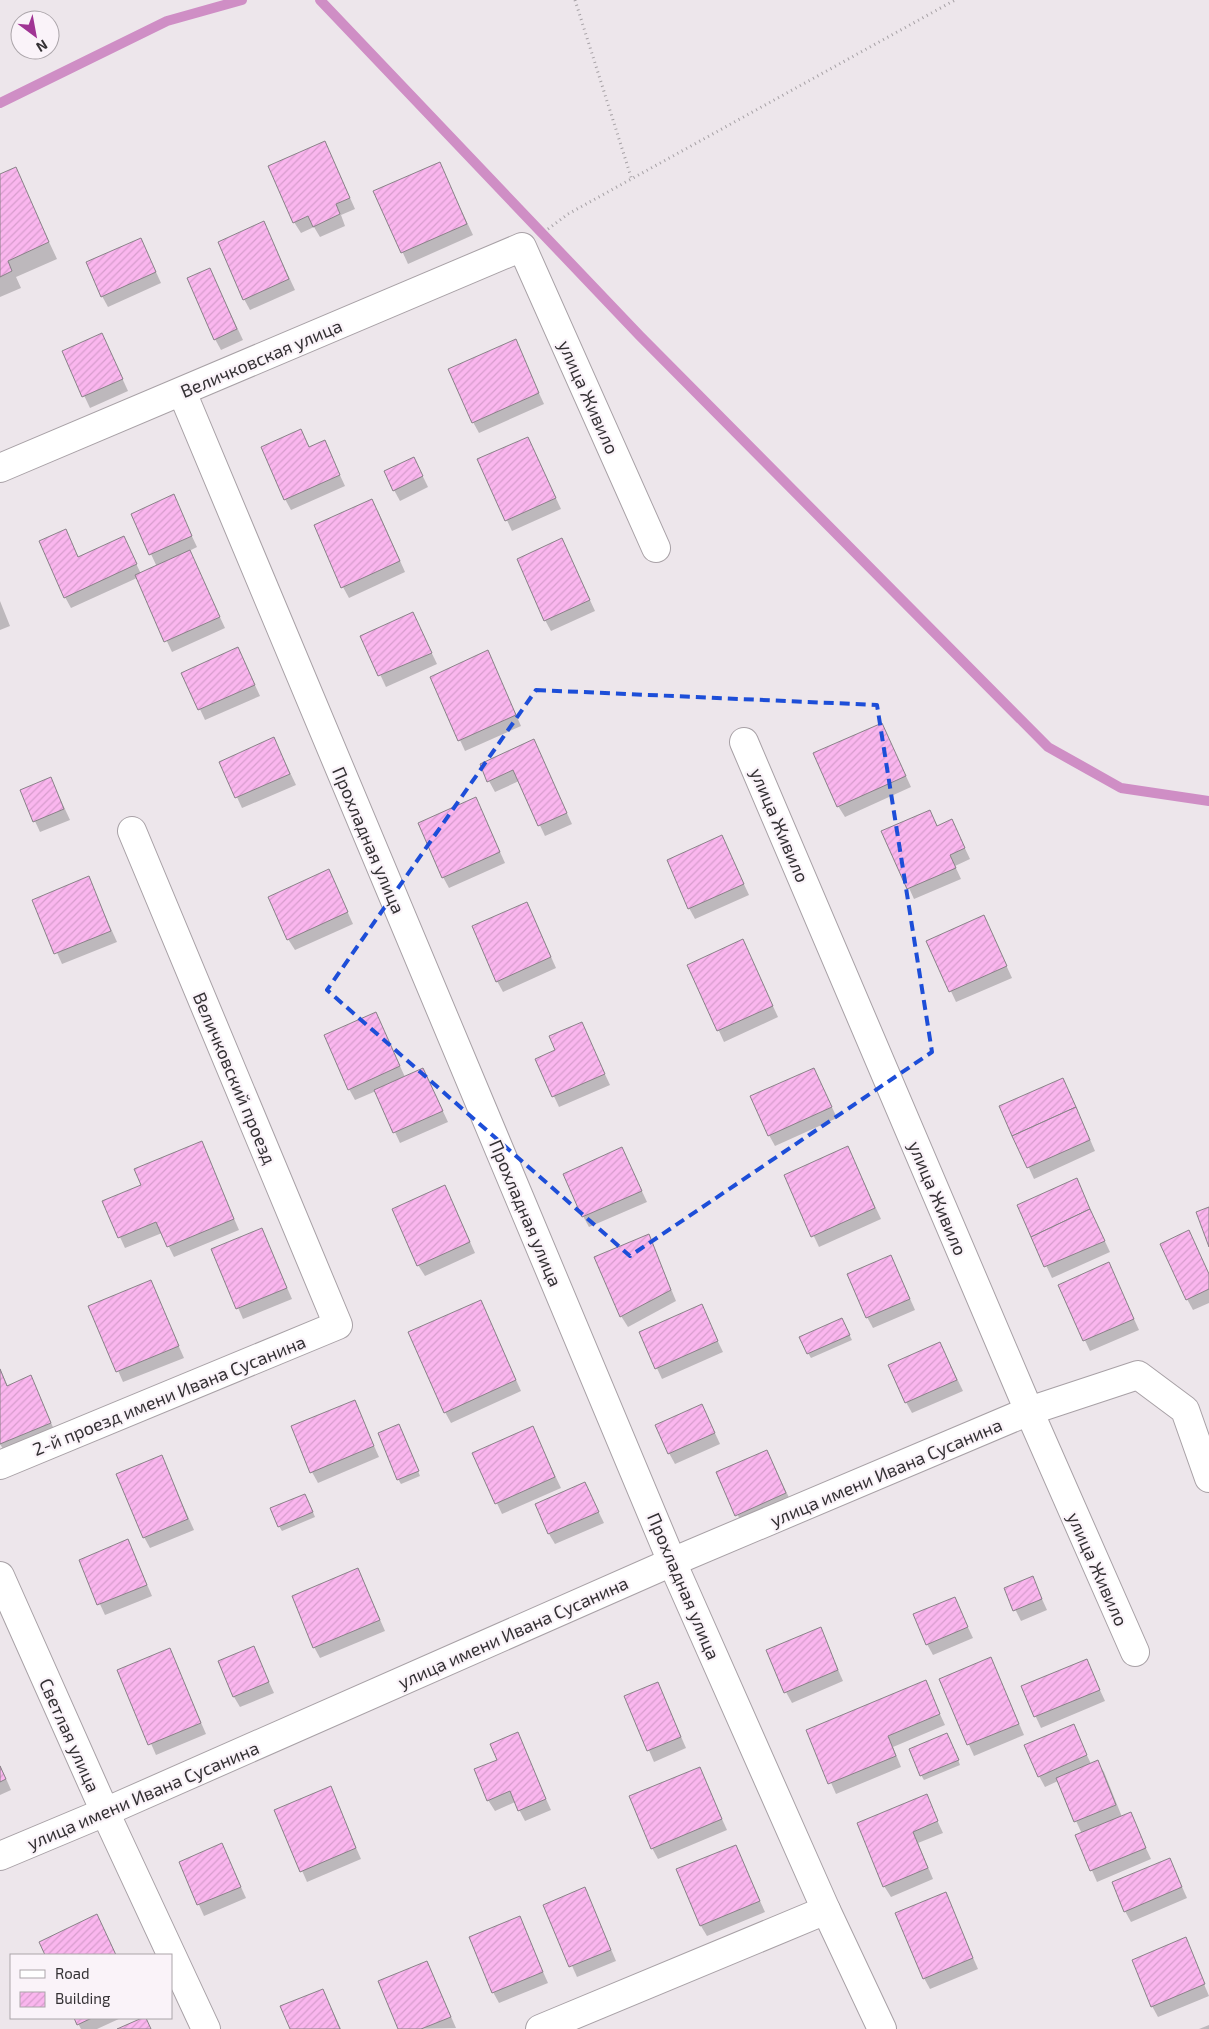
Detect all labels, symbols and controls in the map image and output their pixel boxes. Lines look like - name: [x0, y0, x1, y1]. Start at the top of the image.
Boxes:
- north arrow: [10, 10, 60, 60]
- text: N: [33, 37, 51, 56]
- street label: Величковская улица: [177, 314, 345, 402]
- street label: улица Живило: [554, 337, 624, 457]
- street label: Прохладная улица: [328, 763, 410, 917]
- street label: улица Живило: [746, 764, 814, 886]
- street label: Величковский проезд: [189, 989, 281, 1167]
- street label: Прохладная улица: [485, 1136, 567, 1290]
- street label: улица Живило: [904, 1137, 972, 1259]
- street label: 2-й проезд имени Ивана Сусанина: [29, 1330, 309, 1460]
- street label: улица имени Ивана Сусанина: [767, 1413, 1005, 1531]
- street label: Прохладная улица: [643, 1509, 725, 1663]
- street label: улица Живило: [1063, 1509, 1133, 1629]
- street label: улица имени Ивана Сусанина: [394, 1571, 632, 1693]
- street label: Светлая улица: [35, 1675, 105, 1795]
- street label: улица имени Ивана Сусанина: [24, 1736, 262, 1854]
- legend: [10, 1954, 172, 2019]
- text: Road: [55, 1964, 90, 1982]
- text: Building: [55, 1989, 111, 2007]

